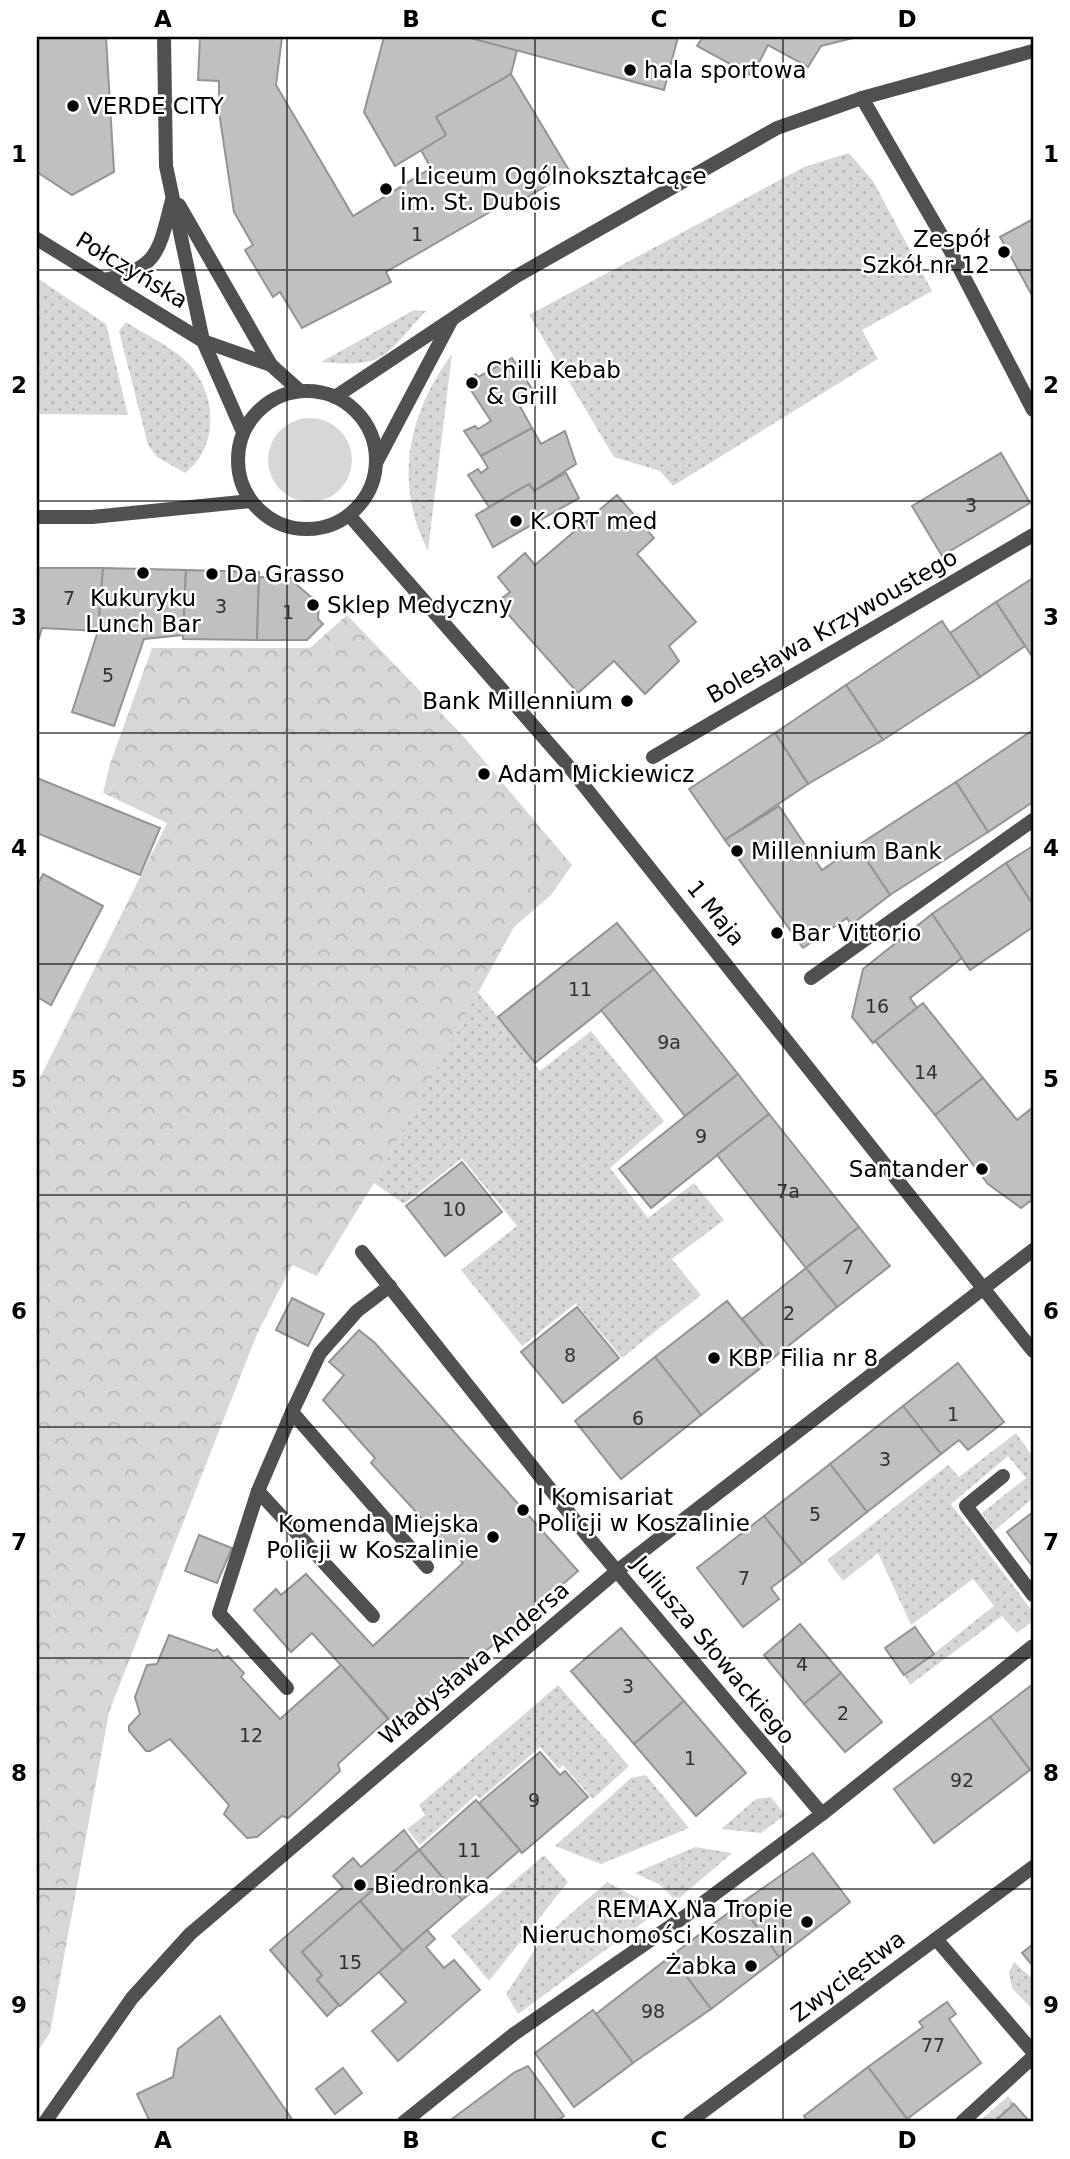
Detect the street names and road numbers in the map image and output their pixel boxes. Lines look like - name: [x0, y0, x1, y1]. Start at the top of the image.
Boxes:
- street label: Połczyńska: [71, 227, 193, 313]
- street label: Bolesława Krzywoustego: [702, 544, 962, 708]
- street label: 1 Maja: [682, 875, 750, 951]
- street label: Juliusza Słowackiego: [626, 1549, 800, 1749]
- street label: Władysława Andersa: [374, 1576, 574, 1750]
- street label: Zwycięstwa: [786, 1925, 910, 2027]

